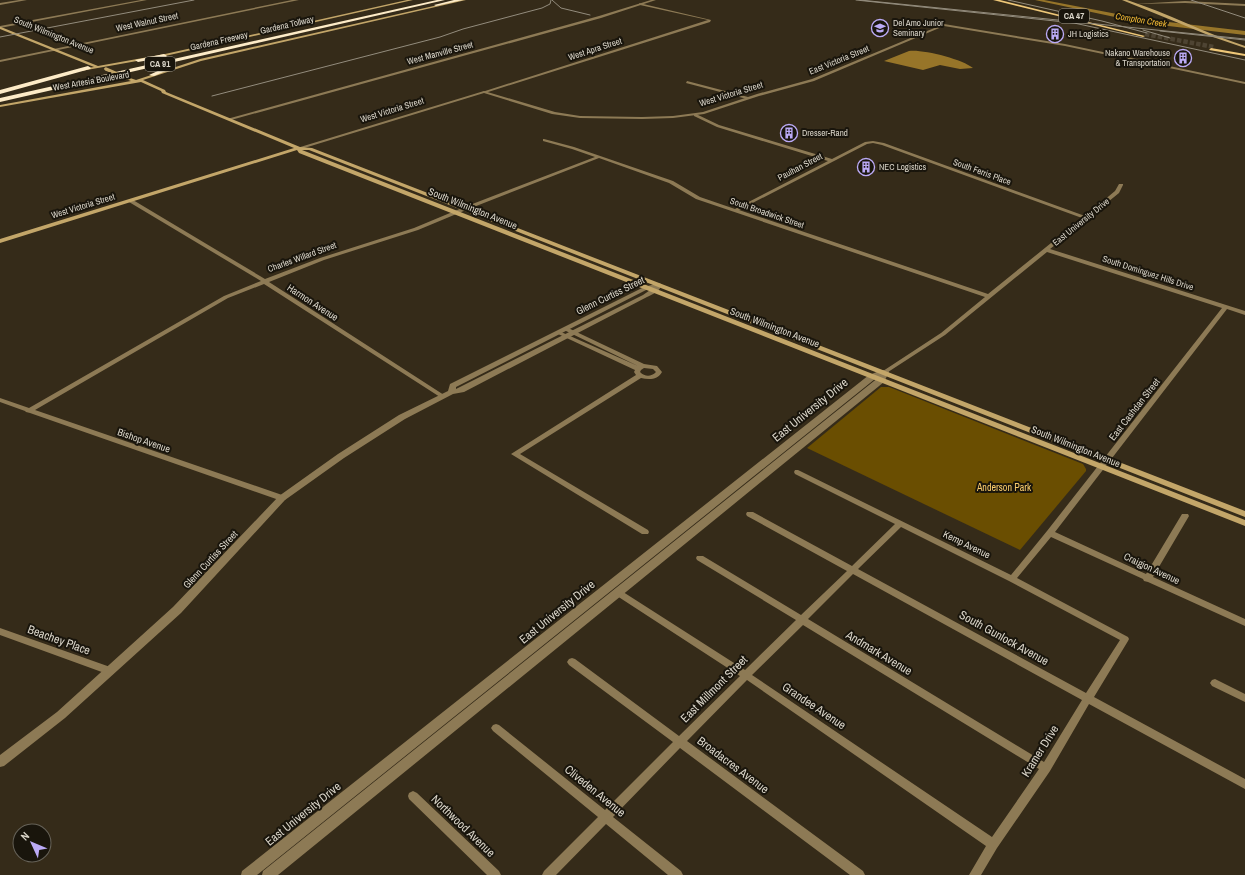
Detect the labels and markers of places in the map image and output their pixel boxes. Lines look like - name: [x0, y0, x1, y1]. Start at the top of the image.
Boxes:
- place label: Del Amo Junior Seminary: [893, 17, 944, 39]
- school or university icon: Del Amo Junior Seminary: [870, 18, 890, 38]
- building icon: JH Logistics: [1045, 24, 1065, 44]
- place label: JH Logistics: [1068, 28, 1109, 40]
- place label: Nakano Warehouse & Transportation: [1105, 47, 1170, 69]
- building icon: Nakano Warehouse & Transportation: [1173, 48, 1193, 68]
- building icon: Dresser-Rand: [779, 123, 799, 143]
- place label: Dresser-Rand: [802, 127, 848, 139]
- building icon: NEC Logistics: [856, 157, 876, 177]
- place label: NEC Logistics: [879, 161, 926, 173]

